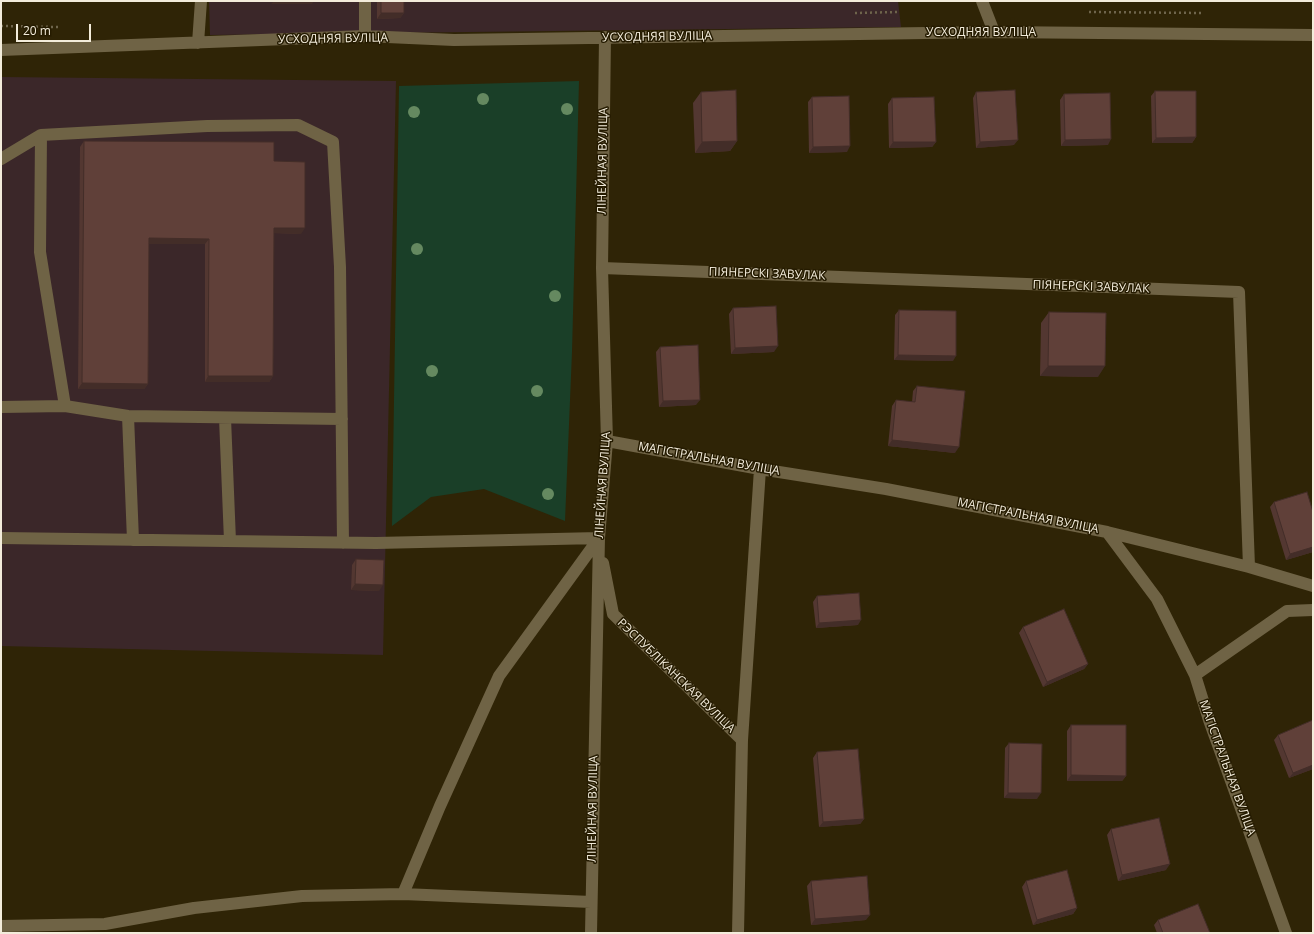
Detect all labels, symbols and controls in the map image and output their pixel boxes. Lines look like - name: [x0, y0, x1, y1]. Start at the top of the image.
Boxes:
- scale bar: [18, 16, 93, 42]
- text: 20 m: [23, 22, 51, 39]
- street label: УСХОДНЯЯ ВУЛІЦА: [926, 26, 1036, 40]
- street label: УСХОДНЯЯ ВУЛІЦА: [602, 29, 712, 45]
- street label: УСХОДНЯЯ ВУЛІЦА: [278, 31, 388, 47]
- street label: ЛІНЕЙНАЯ ВУЛІЦА: [595, 107, 611, 215]
- street label: ПІЯНЕРСКІ ЗАВУЛАК: [708, 265, 826, 283]
- street label: ПІЯНЕРСКІ ЗАВУЛАК: [1032, 278, 1150, 296]
- street label: ЛІНЕЙНАЯ ВУЛІЦА: [592, 431, 614, 539]
- street label: МАГІСТРАЛЬНАЯ ВУЛІЦА: [637, 439, 781, 479]
- street label: МАГІСТРАЛЬНАЯ ВУЛІЦА: [956, 495, 1100, 537]
- street label: РЭСПУБЛІКАНСКАЯ ВУЛІЦА: [614, 616, 738, 736]
- street label: МАГІСТРАЛЬНАЯ ВУЛІЦА: [1196, 698, 1258, 838]
- street label: ЛІНЕЙНАЯ ВУЛІЦА: [585, 755, 601, 863]

